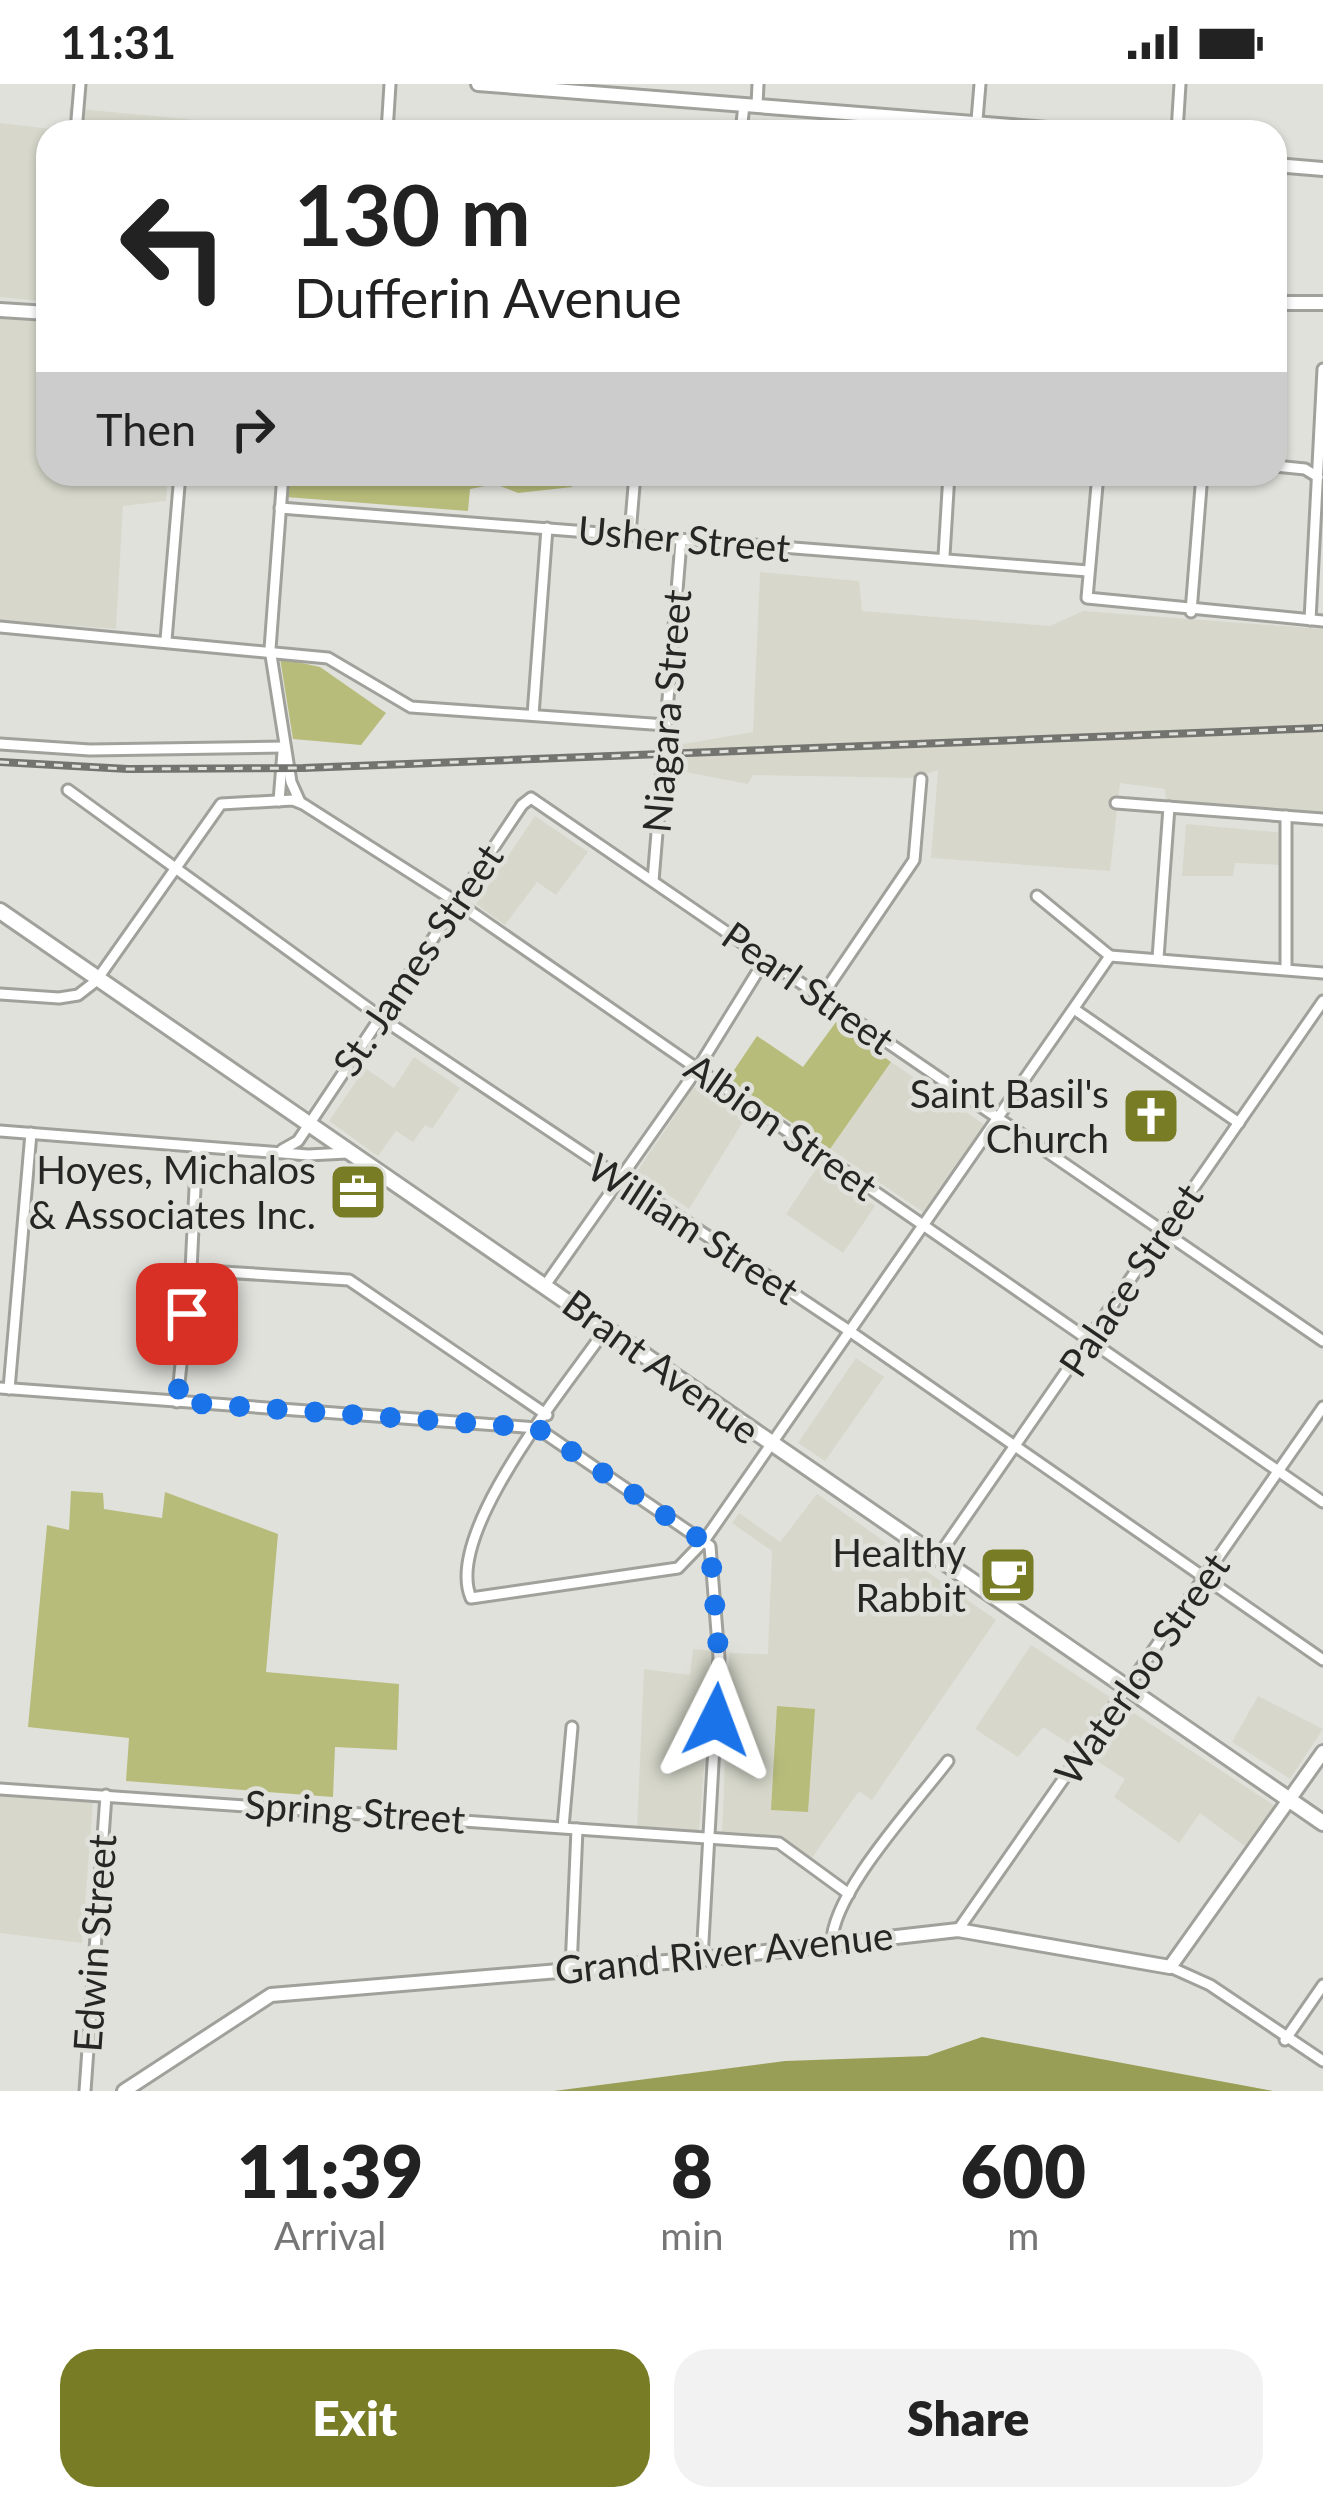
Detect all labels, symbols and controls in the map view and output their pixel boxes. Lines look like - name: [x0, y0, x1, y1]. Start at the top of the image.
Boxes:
- text: 11:31: [60, 15, 176, 69]
- text: 130 m: [294, 163, 531, 264]
- icon: left: [96, 168, 252, 324]
- text: Dufferin Avenue: [294, 265, 682, 330]
- icon: right: [220, 396, 286, 462]
- text: Then: [96, 402, 196, 456]
- street label: Usher Street: [576, 506, 792, 570]
- street label: Niagara Street: [632, 587, 700, 834]
- street label: St. James Street: [323, 835, 512, 1084]
- street label: Pearl Street: [714, 911, 903, 1063]
- street label: Albion Street: [677, 1043, 886, 1209]
- place label: Saint Basil's Church: [910, 1070, 1109, 1161]
- church icon: Saint Basil's Church: [1120, 1085, 1182, 1147]
- street label: William Street: [580, 1143, 807, 1313]
- place label: Hoyes, Michalos & Associates Inc.: [29, 1146, 316, 1237]
- office icon: Hoyes, Michalos & Associates Inc.: [327, 1161, 389, 1223]
- street label: Palace Street: [1049, 1174, 1211, 1384]
- pin: [136, 1263, 238, 1365]
- street label: Brant Avenue: [555, 1280, 769, 1453]
- icon: arrive: [154, 1281, 220, 1347]
- place label: Healthy Rabbit: [832, 1529, 966, 1620]
- cafe icon: Healthy Rabbit: [977, 1544, 1039, 1606]
- street label: Waterloo Street: [1044, 1544, 1238, 1793]
- position arrow: [653, 1657, 779, 1783]
- street label: Spring Street: [243, 1780, 467, 1842]
- street label: Edwin Street: [63, 1833, 125, 2053]
- street label: Grand River Avenue: [552, 1911, 895, 1993]
- text: 11:39: [237, 2127, 423, 2213]
- text: 8: [671, 2127, 713, 2213]
- text: 600: [961, 2127, 1086, 2213]
- text: Arrival: [274, 2212, 386, 2258]
- text: min: [660, 2212, 724, 2258]
- text: m: [1007, 2212, 1039, 2258]
- button: Exit: [60, 2349, 650, 2487]
- button: Share: [674, 2349, 1263, 2487]

